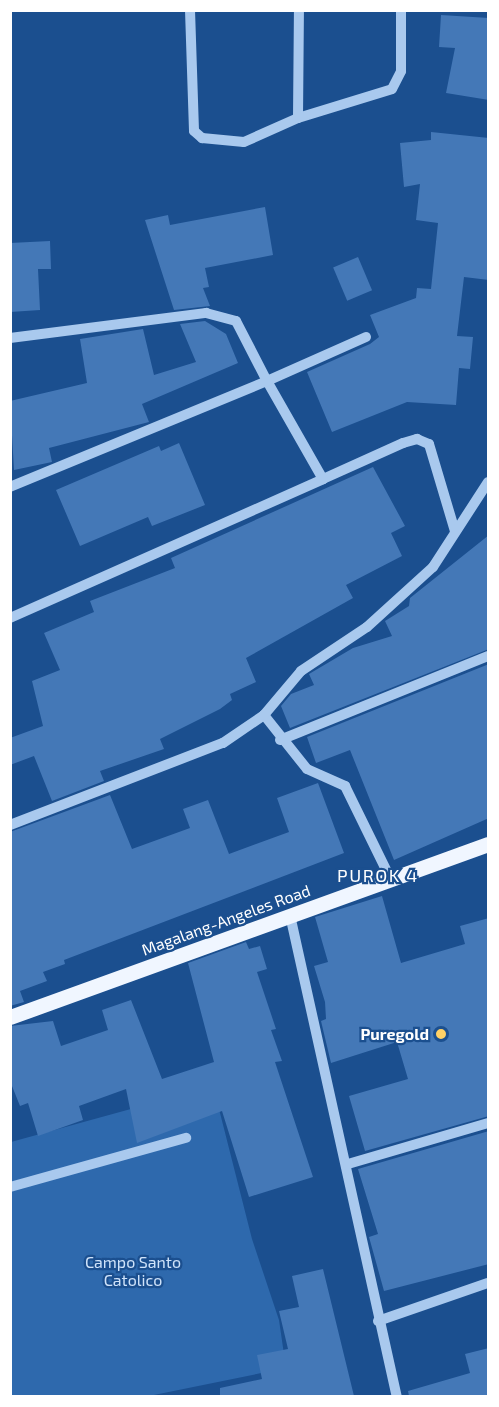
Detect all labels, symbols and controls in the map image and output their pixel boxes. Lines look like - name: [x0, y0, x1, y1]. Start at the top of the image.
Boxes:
- district label: PUROK 4: [337, 864, 419, 886]
- street label: Magalang-Angeles Road: [139, 881, 313, 959]
- place label: Puregold: [360, 1024, 429, 1044]
- marker: Puregold: [434, 1027, 448, 1041]
- park label: Campo Santo Catolico: [85, 1252, 181, 1290]

